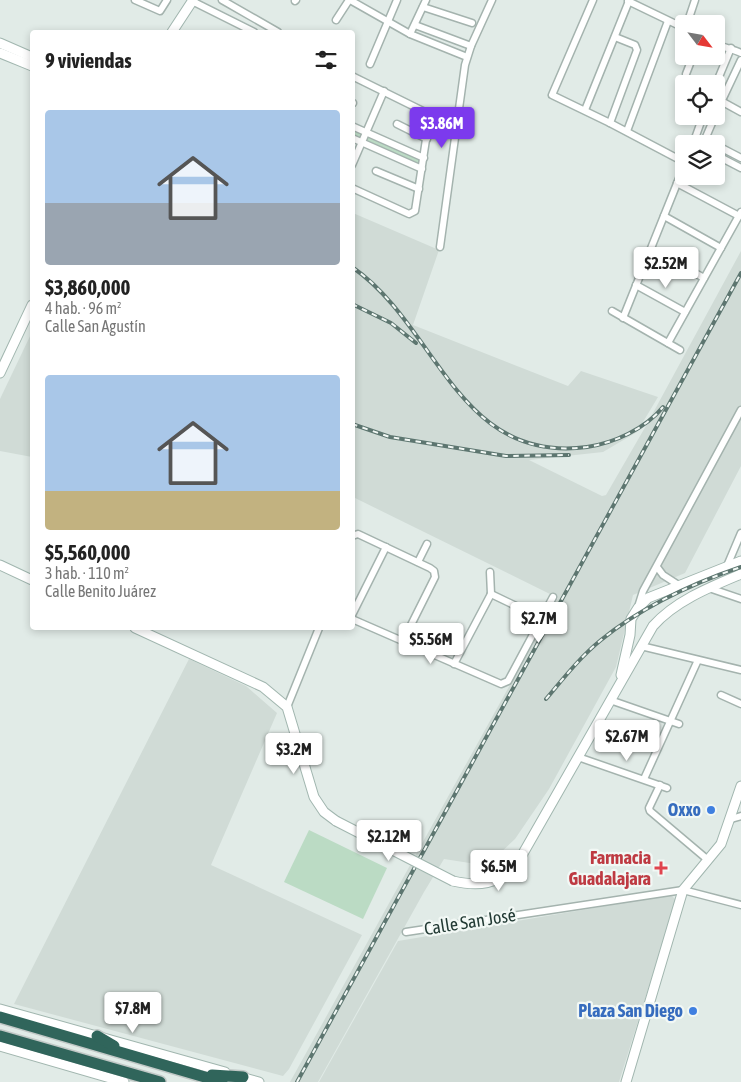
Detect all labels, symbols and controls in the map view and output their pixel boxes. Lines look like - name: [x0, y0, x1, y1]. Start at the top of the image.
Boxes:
- north arrow: [675, 15, 725, 65]
- map controls: [675, 15, 725, 185]
- icon: filters: [312, 46, 340, 74]
- text: 9 viviendas: [45, 48, 132, 72]
- button: locate: [675, 75, 725, 125]
- pin: $3.86M: [401, 106, 483, 149]
- text: $3.86M: [421, 114, 463, 132]
- button: layers: [675, 135, 725, 185]
- icon: home: [148, 143, 238, 233]
- pin: $2.52M: [625, 246, 707, 289]
- text: $2.52M: [645, 254, 687, 272]
- text: $3,860,000: [45, 275, 130, 299]
- text: 4 hab. · 96 m²: [45, 299, 121, 317]
- text: Calle San Agustín: [45, 317, 146, 335]
- icon: home: [148, 408, 238, 498]
- text: $5,560,000: [45, 540, 130, 564]
- text: 3 hab. · 110 m²: [45, 564, 129, 582]
- text: Calle Benito Juárez: [45, 582, 156, 600]
- pin: $2.7M: [504, 602, 574, 644]
- text: $2.7M: [521, 609, 557, 627]
- pin: $5.56M: [390, 622, 472, 665]
- text: $5.56M: [410, 630, 452, 648]
- pin: $2.67M: [586, 720, 668, 762]
- text: $2.67M: [606, 727, 648, 745]
- pin: $3.2M: [259, 732, 329, 775]
- text: $3.2M: [276, 740, 312, 758]
- place label: Oxxo: [668, 799, 701, 820]
- marker: Oxxo: [705, 804, 717, 816]
- pin: $2.12M: [348, 820, 430, 862]
- text: $2.12M: [368, 827, 410, 845]
- place label: Farmacia Guadalajara: [569, 847, 651, 889]
- pin: $6.5M: [464, 850, 534, 892]
- text: $6.5M: [481, 857, 517, 875]
- marker: Farmacia Guadalajara: [655, 862, 667, 874]
- street label: Calle San José: [423, 904, 517, 939]
- pin: $7.8M: [98, 992, 168, 1034]
- text: $7.8M: [115, 999, 151, 1017]
- place label: Plaza San Diego: [578, 1000, 683, 1021]
- marker: Plaza San Diego: [687, 1005, 699, 1017]

